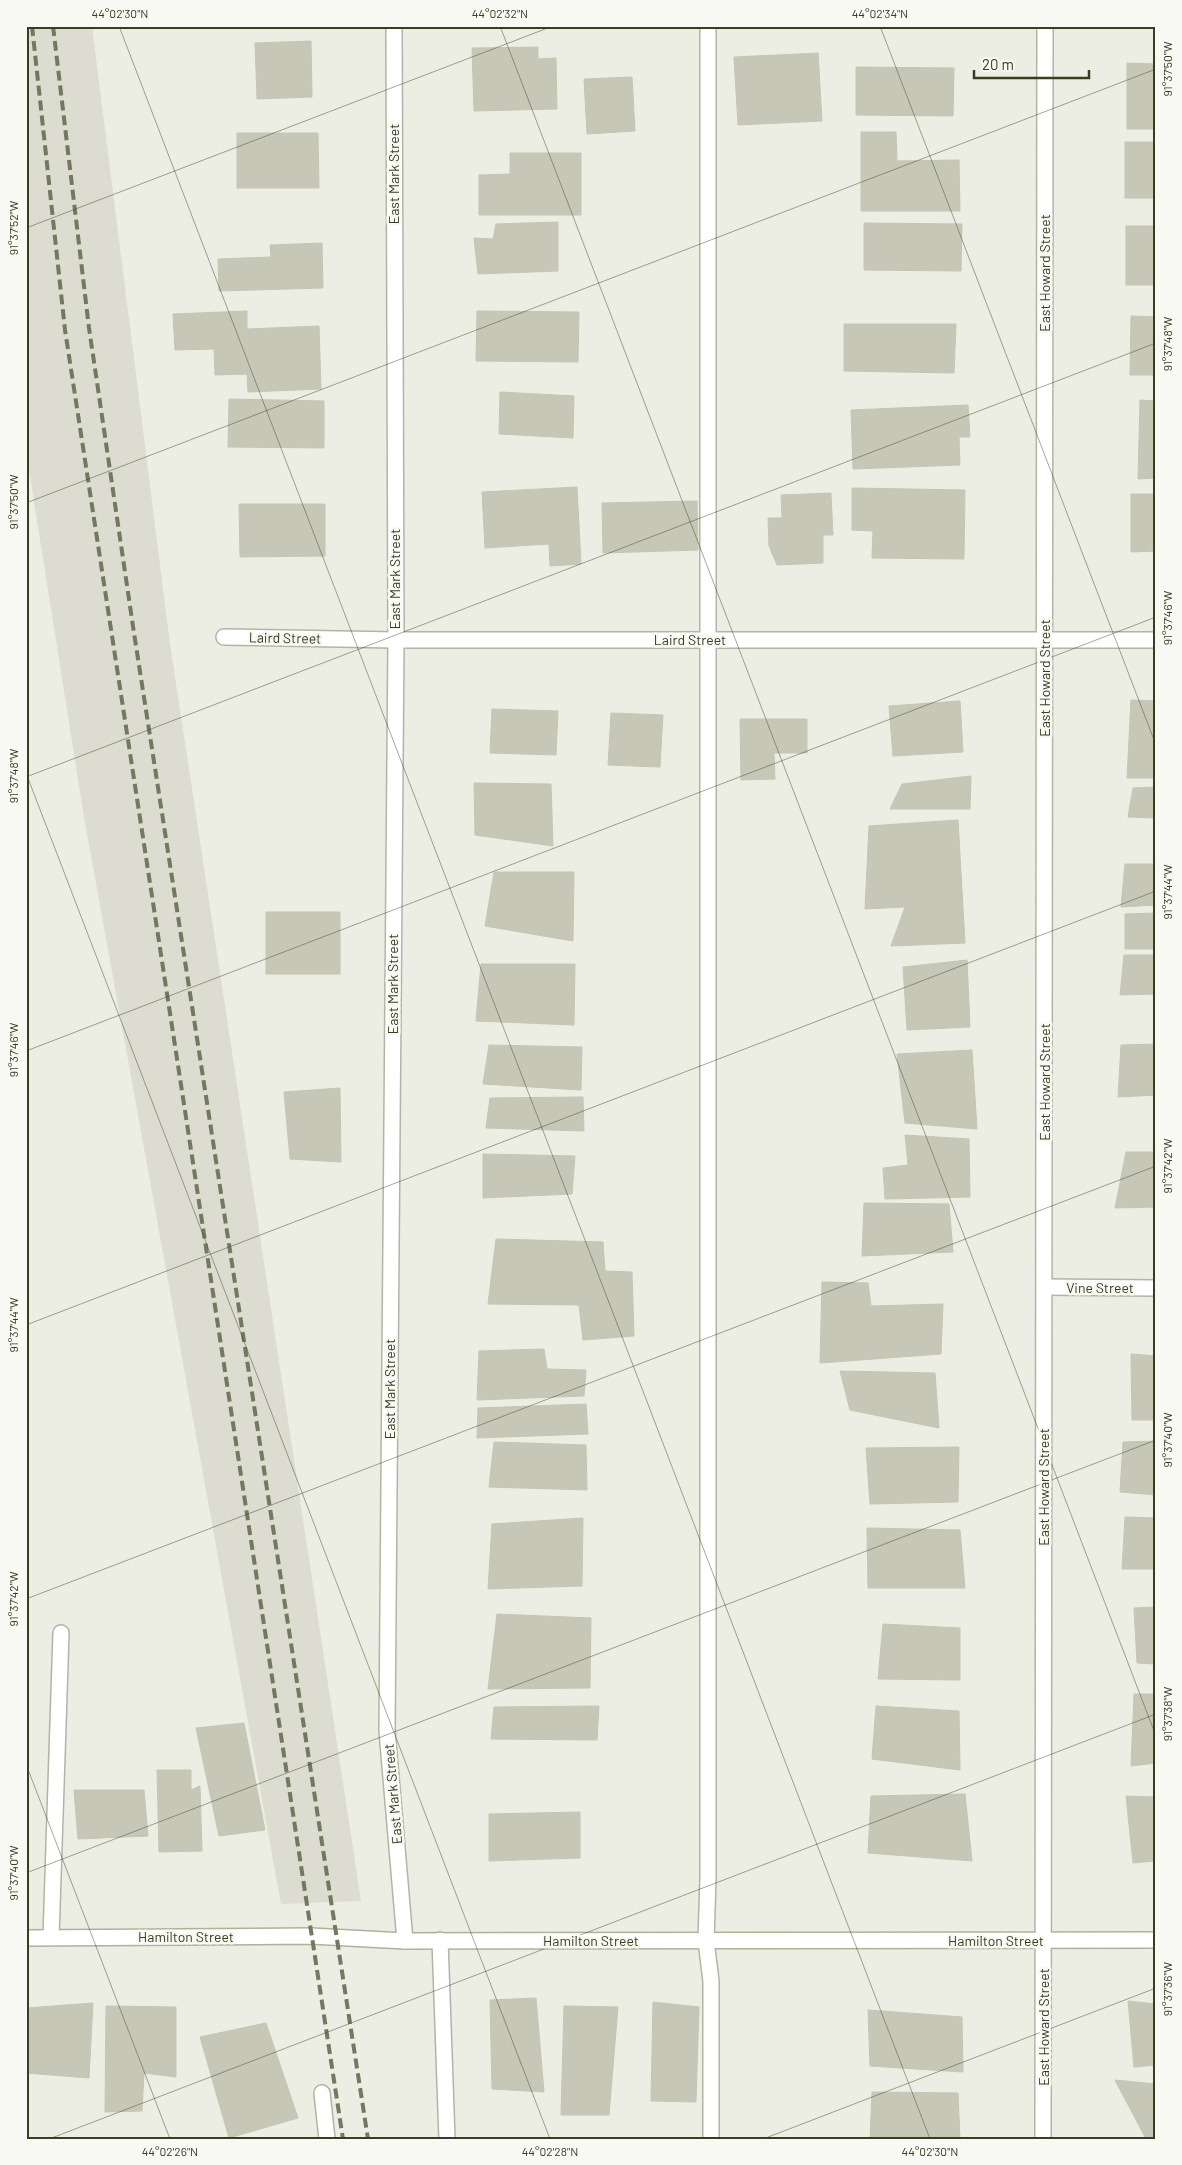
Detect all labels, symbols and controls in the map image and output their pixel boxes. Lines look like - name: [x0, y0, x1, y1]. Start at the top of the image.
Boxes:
- text: 44°02'30"N: [92, 6, 148, 20]
- text: 44°02'32"N: [472, 6, 528, 20]
- text: 44°02'34"N: [852, 6, 908, 20]
- text: 91°37'50"W: [1160, 41, 1174, 96]
- scale bar: [974, 48, 1090, 80]
- text: 20 m: [982, 55, 1014, 73]
- street label: East Mark Street: [385, 124, 402, 224]
- text: 91°37'52"W: [6, 200, 20, 255]
- street label: East Howard Street: [1036, 214, 1053, 332]
- text: 91°37'48"W: [1160, 316, 1174, 371]
- text: 91°37'50"W: [6, 474, 20, 529]
- street label: East Mark Street: [386, 529, 403, 629]
- text: 91°37'46"W: [1160, 590, 1174, 645]
- street label: East Howard Street: [1036, 619, 1053, 737]
- street label: Laird Street: [249, 628, 321, 647]
- street label: Laird Street: [654, 631, 726, 648]
- text: 91°37'48"W: [6, 748, 20, 803]
- text: 91°37'44"W: [1160, 864, 1174, 919]
- street label: East Mark Street: [384, 934, 401, 1034]
- text: 91°37'46"W: [6, 1022, 20, 1077]
- street label: East Howard Street: [1036, 1023, 1053, 1141]
- text: 91°37'42"W: [1160, 1138, 1174, 1193]
- street label: Vine Street: [1066, 1279, 1134, 1296]
- text: 91°37'44"W: [6, 1297, 20, 1352]
- street label: East Mark Street: [381, 1339, 398, 1439]
- text: 91°37'40"W: [1160, 1412, 1174, 1468]
- street label: East Howard Street: [1035, 1428, 1052, 1546]
- text: 91°37'42"W: [6, 1571, 20, 1626]
- text: 91°37'38"W: [1160, 1686, 1174, 1741]
- street label: East Mark Street: [380, 1743, 405, 1845]
- text: 91°37'40"W: [6, 1845, 20, 1901]
- street label: Hamilton Street: [138, 1928, 234, 1945]
- street label: Hamilton Street: [543, 1932, 639, 1949]
- street label: Hamilton Street: [948, 1932, 1044, 1949]
- text: 91°37'36"W: [1160, 1961, 1174, 2016]
- street label: East Howard Street: [1035, 1968, 1052, 2086]
- text: 44°02'26"N: [142, 2144, 198, 2158]
- text: 44°02'28"N: [522, 2144, 578, 2158]
- text: 44°02'30"N: [902, 2144, 958, 2158]

